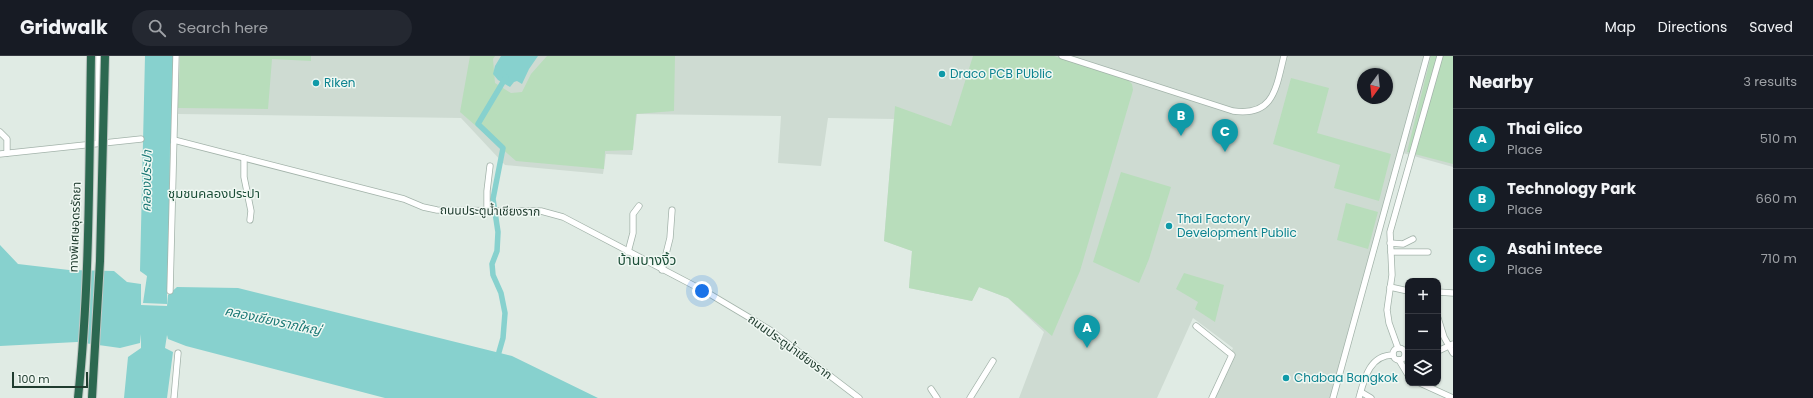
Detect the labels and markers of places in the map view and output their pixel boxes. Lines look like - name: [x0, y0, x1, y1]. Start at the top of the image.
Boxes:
- place label: Draco PCB PUblic: [950, 65, 1052, 82]
- marker: Draco PCB PUblic: [937, 69, 947, 79]
- place label: Riken: [324, 74, 356, 91]
- marker: Riken: [311, 78, 321, 88]
- pin: B: [1168, 103, 1194, 136]
- pin: C: [1212, 119, 1238, 152]
- place label: Thai Factory Development Public: [1177, 210, 1297, 241]
- marker: Thai Factory Development Public: [1164, 221, 1174, 231]
- pin: A: [1074, 315, 1100, 348]
- place label: Chabaa Bangkok: [1294, 369, 1399, 386]
- marker: Chabaa Bangkok: [1281, 373, 1291, 383]

